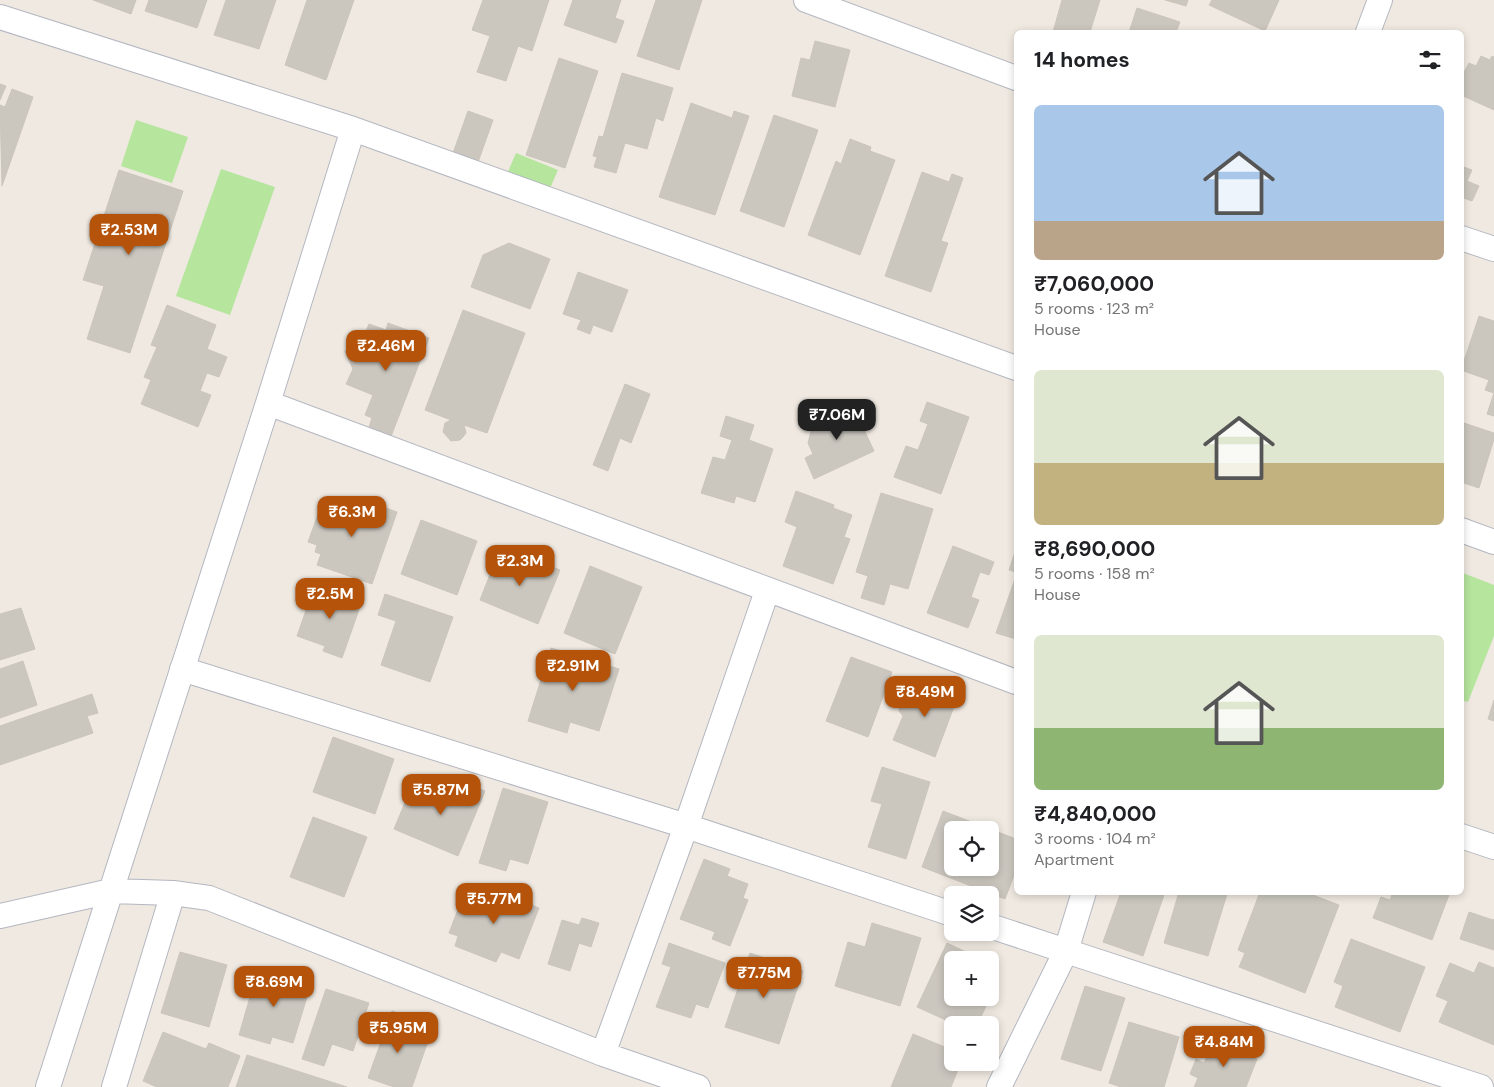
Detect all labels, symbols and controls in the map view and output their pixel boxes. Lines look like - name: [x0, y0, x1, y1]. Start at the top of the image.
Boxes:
- text: 14 homes: [1034, 46, 1130, 74]
- icon: filters: [1416, 46, 1444, 74]
- icon: home: [1194, 138, 1284, 228]
- pin: ₹2.53M: [88, 214, 170, 256]
- text: ₹2.53M: [101, 219, 157, 240]
- text: ₹7,060,000: [1034, 270, 1154, 298]
- text: 5 rooms · 123 m²: [1034, 298, 1154, 319]
- text: House: [1034, 319, 1081, 340]
- pin: ₹2.46M: [345, 330, 427, 372]
- text: ₹2.46M: [357, 335, 415, 356]
- pin: ₹7.06M: [796, 398, 878, 441]
- icon: home: [1194, 403, 1284, 493]
- text: ₹7.06M: [809, 404, 865, 425]
- pin: ₹6.3M: [317, 496, 387, 538]
- text: ₹6.3M: [328, 501, 376, 522]
- text: ₹8,690,000: [1034, 535, 1155, 563]
- pin: ₹2.3M: [485, 544, 555, 587]
- text: ₹2.3M: [497, 550, 543, 571]
- text: 5 rooms · 158 m²: [1034, 563, 1155, 584]
- pin: ₹2.5M: [295, 578, 365, 620]
- text: ₹2.5M: [306, 583, 354, 604]
- text: House: [1034, 584, 1081, 605]
- pin: ₹2.91M: [532, 650, 614, 692]
- text: ₹2.91M: [547, 655, 599, 676]
- icon: home: [1194, 668, 1284, 758]
- pin: ₹8.49M: [884, 676, 966, 718]
- text: ₹8.49M: [896, 681, 954, 702]
- pin: ₹5.87M: [400, 774, 482, 816]
- text: ₹5.87M: [413, 779, 469, 800]
- text: ₹4,840,000: [1034, 800, 1156, 828]
- map controls: [944, 821, 999, 1071]
- button: locate: [944, 821, 999, 876]
- text: 3 rooms · 104 m²: [1034, 828, 1156, 849]
- text: Apartment: [1034, 849, 1114, 870]
- pin: ₹5.77M: [453, 882, 535, 925]
- button: layers: [944, 886, 999, 941]
- text: ₹5.77M: [467, 888, 521, 909]
- button: +: [944, 951, 999, 1006]
- pin: ₹7.75M: [723, 956, 805, 999]
- text: ₹7.75M: [737, 962, 791, 983]
- pin: ₹8.69M: [233, 966, 315, 1008]
- text: ₹8.69M: [245, 971, 303, 992]
- pin: ₹5.95M: [357, 1012, 439, 1054]
- button: −: [944, 1016, 999, 1071]
- text: ₹5.95M: [369, 1017, 427, 1038]
- pin: ₹4.84M: [1183, 1026, 1265, 1068]
- text: ₹4.84M: [1195, 1031, 1253, 1052]

